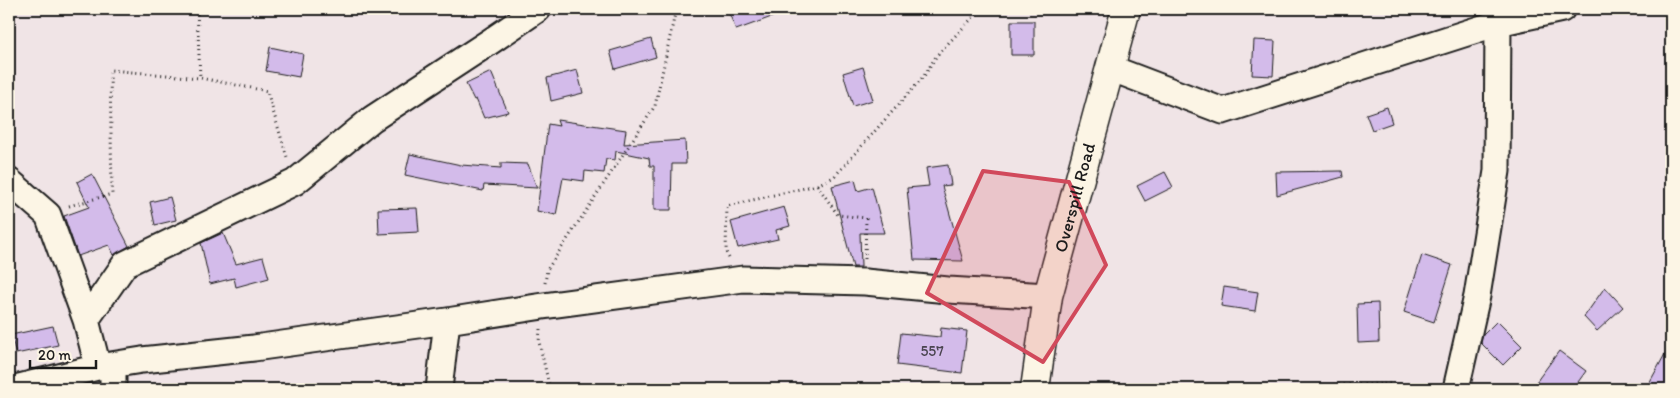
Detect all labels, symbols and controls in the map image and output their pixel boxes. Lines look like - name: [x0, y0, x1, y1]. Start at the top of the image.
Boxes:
- street label: Overspill Road: [1049, 140, 1100, 255]
- scale bar: [30, 338, 96, 370]
- house number: 557: [920, 342, 944, 360]
- text: 20 m: [38, 346, 72, 364]

